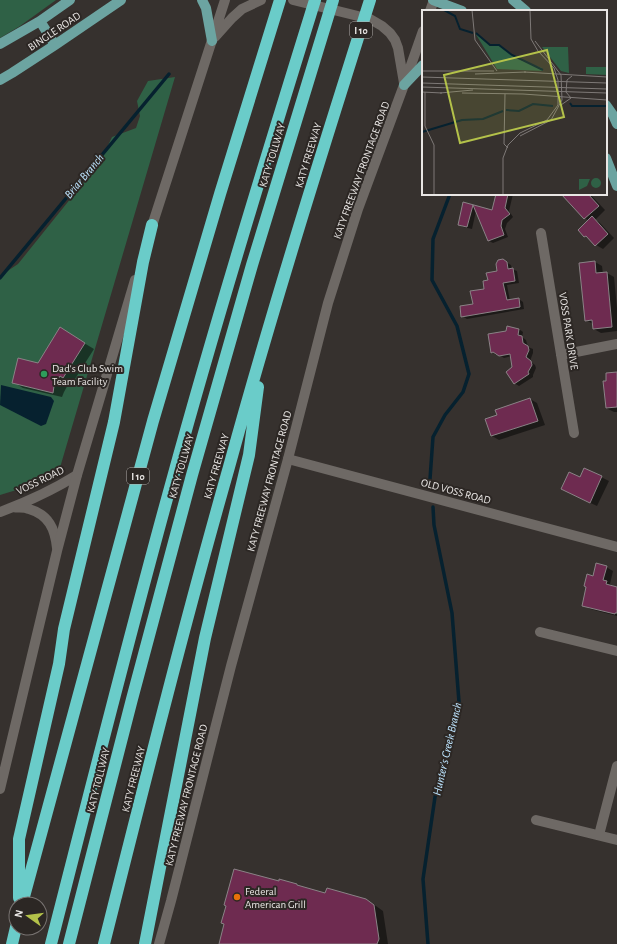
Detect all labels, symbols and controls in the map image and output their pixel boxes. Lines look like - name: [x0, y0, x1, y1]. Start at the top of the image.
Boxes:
- street label: BINGLE ROAD: [26, 10, 83, 53]
- inset map: [422, 10, 607, 195]
- road number: I 10: [350, 22, 372, 38]
- street label: KATY FREEWAY FRONTAGE ROAD: [331, 100, 392, 240]
- street label: KATY FREEWAY: [293, 121, 324, 189]
- street label: KATY TOLLWAY: [257, 122, 288, 189]
- water label: Briar Branch: [62, 151, 106, 201]
- street label: VOSS PARK DRIVE: [557, 292, 580, 371]
- place label: Dad's Club Swim Team Facility: [52, 363, 123, 387]
- marker: Dad's Club Swim Team Facility: [39, 369, 49, 379]
- street label: KATY FREEWAY FRONTAGE ROAD: [245, 409, 294, 553]
- street label: KATY TOLLWAY: [167, 432, 196, 500]
- street label: KATY FREEWAY: [202, 432, 231, 500]
- street label: VOSS ROAD: [15, 464, 66, 497]
- road number: I 10: [127, 468, 149, 484]
- street label: OLD VOSS ROAD: [420, 477, 492, 506]
- water label: Hunter's Creek Branch: [430, 701, 464, 797]
- street label: KATY FREEWAY FRONTAGE ROAD: [164, 723, 209, 867]
- street label: KATY FREEWAY: [120, 745, 147, 813]
- street label: KATY TOLLWAY: [85, 746, 112, 814]
- place label: Federal American Grill: [245, 886, 306, 910]
- marker: Federal American Grill: [232, 892, 242, 902]
- north arrow: [8, 896, 48, 936]
- text: N: [13, 909, 25, 919]

